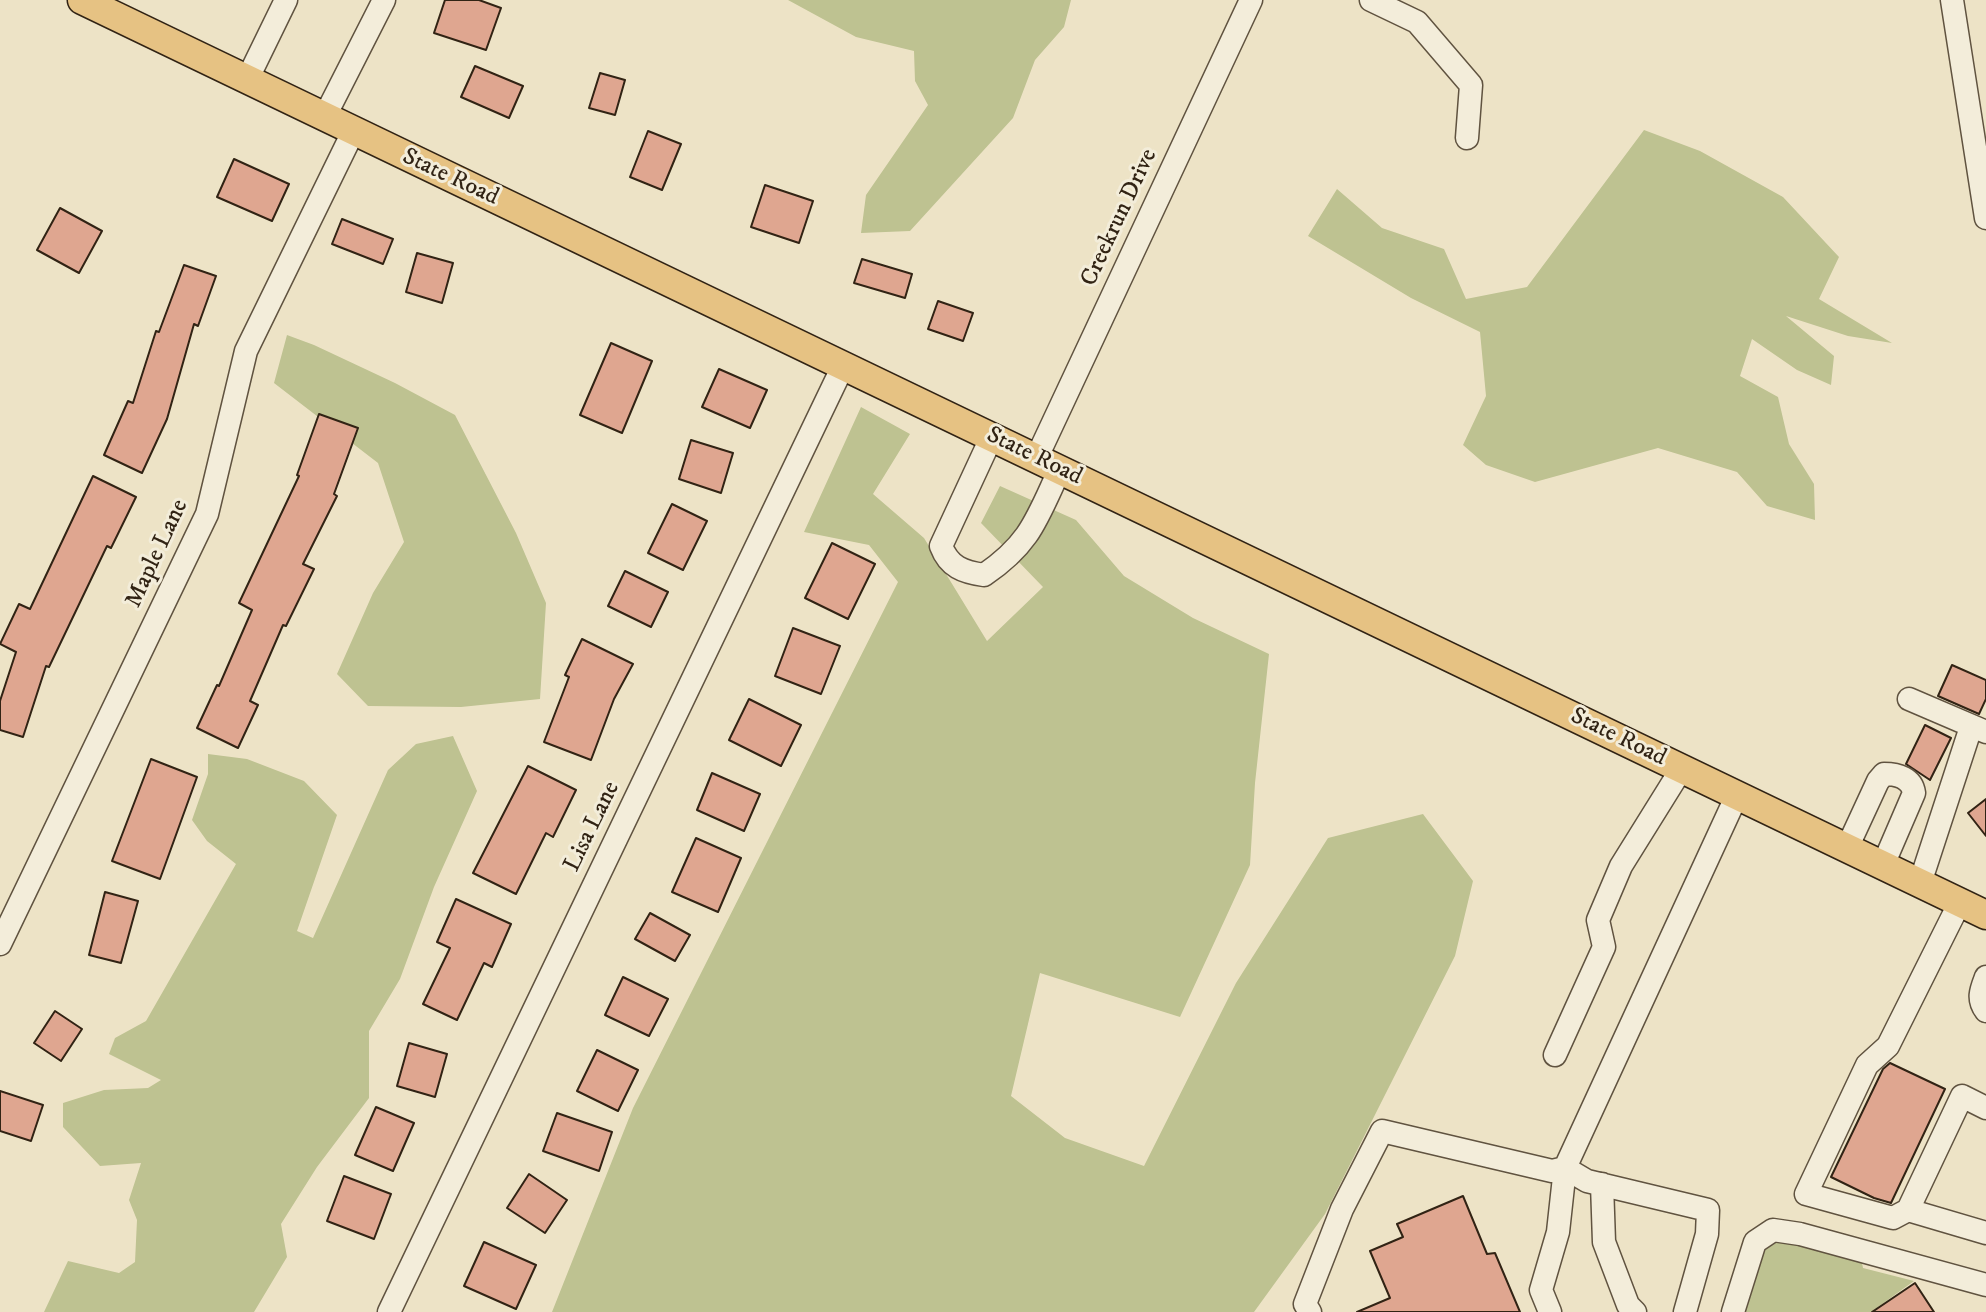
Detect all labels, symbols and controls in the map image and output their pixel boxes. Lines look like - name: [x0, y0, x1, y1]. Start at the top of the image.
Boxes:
- street label: State Road: [397, 143, 503, 213]
- street label: Creekrun Drive: [1076, 145, 1164, 291]
- street label: State Road: [981, 421, 1087, 493]
- street label: Maple Lane: [120, 495, 196, 613]
- street label: State Road: [1565, 702, 1671, 774]
- street label: Lisa Lane: [559, 777, 627, 877]

